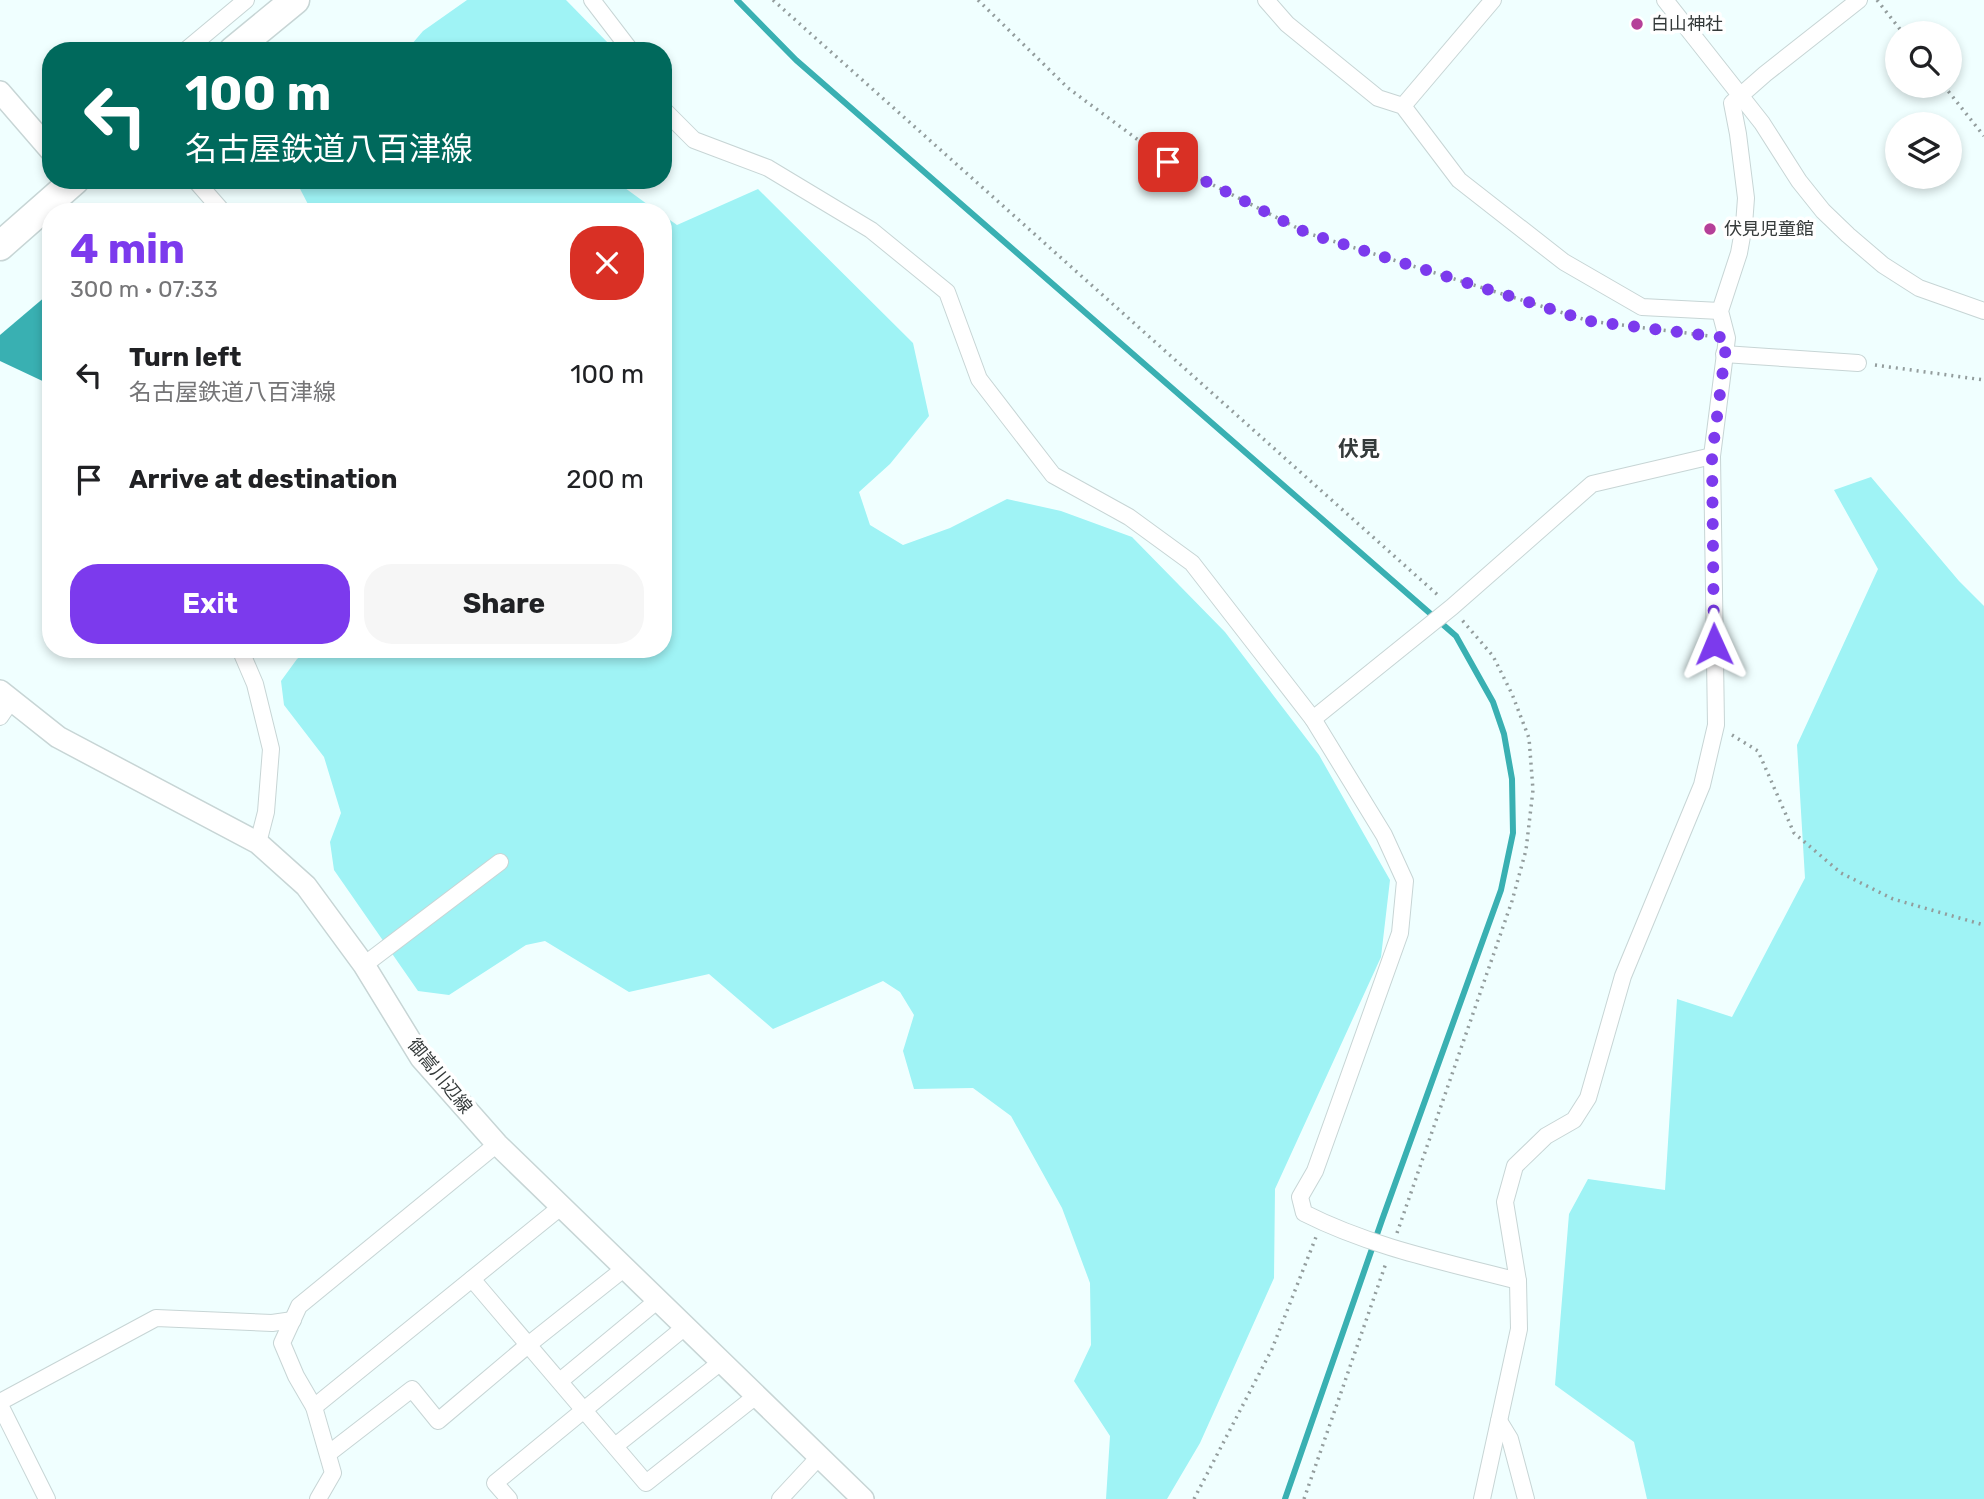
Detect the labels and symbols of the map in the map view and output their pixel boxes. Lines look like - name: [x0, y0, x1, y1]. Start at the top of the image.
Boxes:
- place label: 白山神社: [1651, 13, 1723, 35]
- marker: 白山神社: [1629, 16, 1645, 32]
- pin: [1138, 132, 1198, 192]
- place label: 伏見児童館: [1724, 218, 1814, 240]
- marker: 伏見児童館: [1702, 221, 1718, 237]
- district label: 伏見: [1338, 436, 1380, 461]
- position arrow: [1677, 607, 1751, 681]
- street label: 御嵩川辺線: [403, 1034, 477, 1118]

